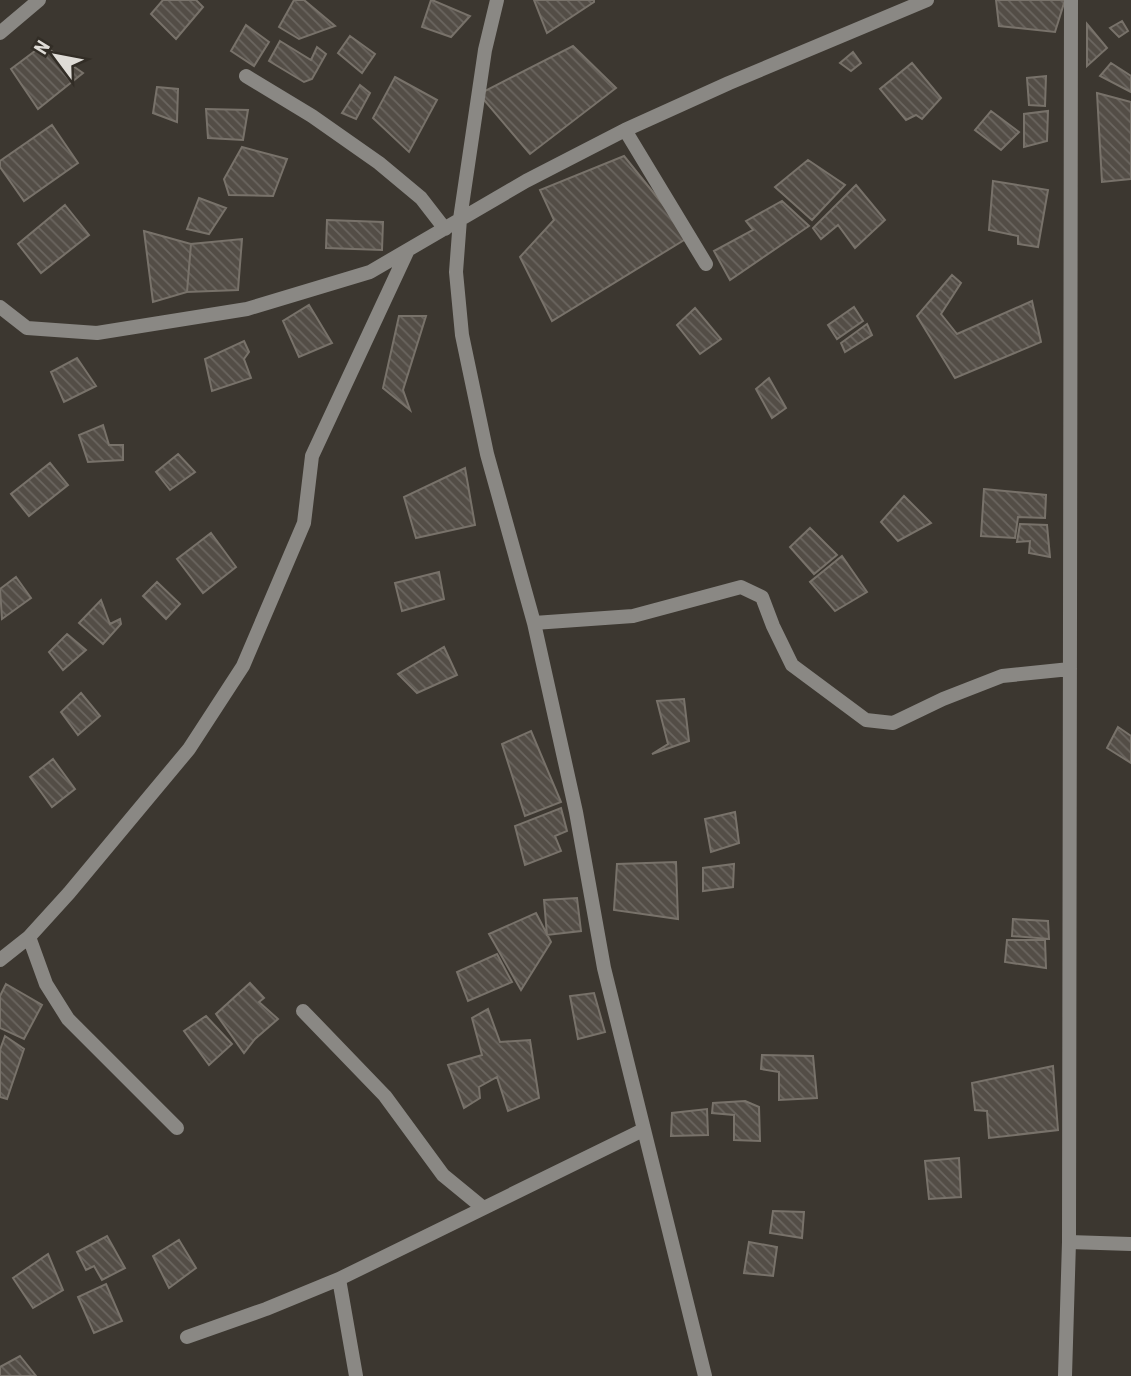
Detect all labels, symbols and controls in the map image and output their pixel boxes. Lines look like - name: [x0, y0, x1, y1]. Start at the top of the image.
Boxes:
- north arrow: [21, 21, 91, 91]
- text: N: [29, 36, 55, 58]

